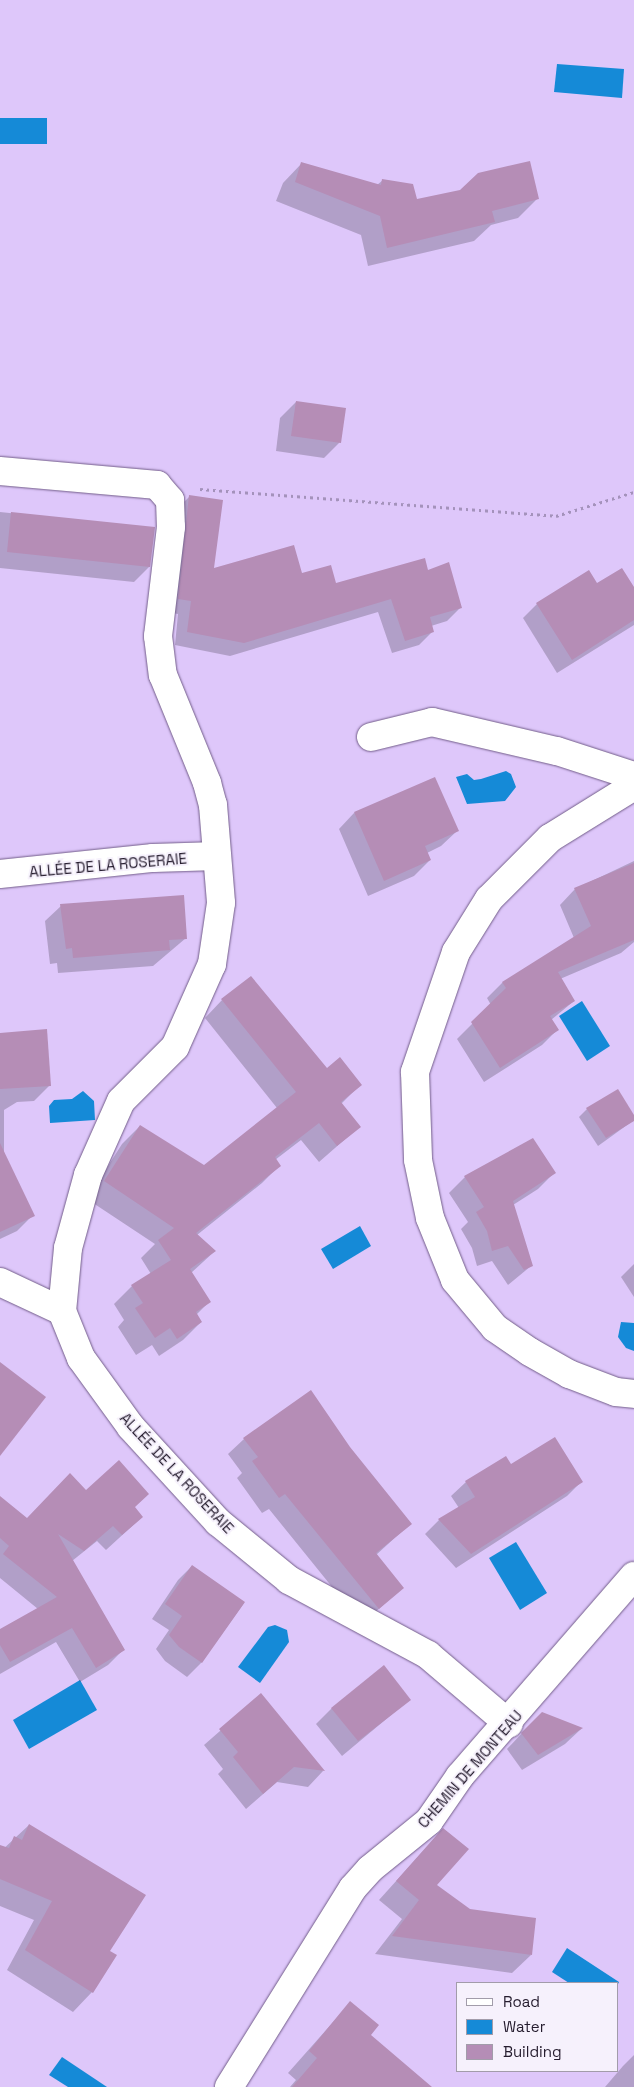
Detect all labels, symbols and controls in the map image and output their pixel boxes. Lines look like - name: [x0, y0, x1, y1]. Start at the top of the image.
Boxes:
- street label: ALLÉE DE LA ROSERAIE: [28, 849, 188, 881]
- street label: ALLÉE DE LA ROSERAIE: [116, 1409, 238, 1537]
- street label: CHEMIN DE MONTEAU: [414, 1706, 526, 1832]
- legend: [456, 1982, 619, 2072]
- text: Road: [503, 1992, 540, 2011]
- text: Water: [503, 2017, 545, 2036]
- text: Building: [503, 2042, 562, 2061]

